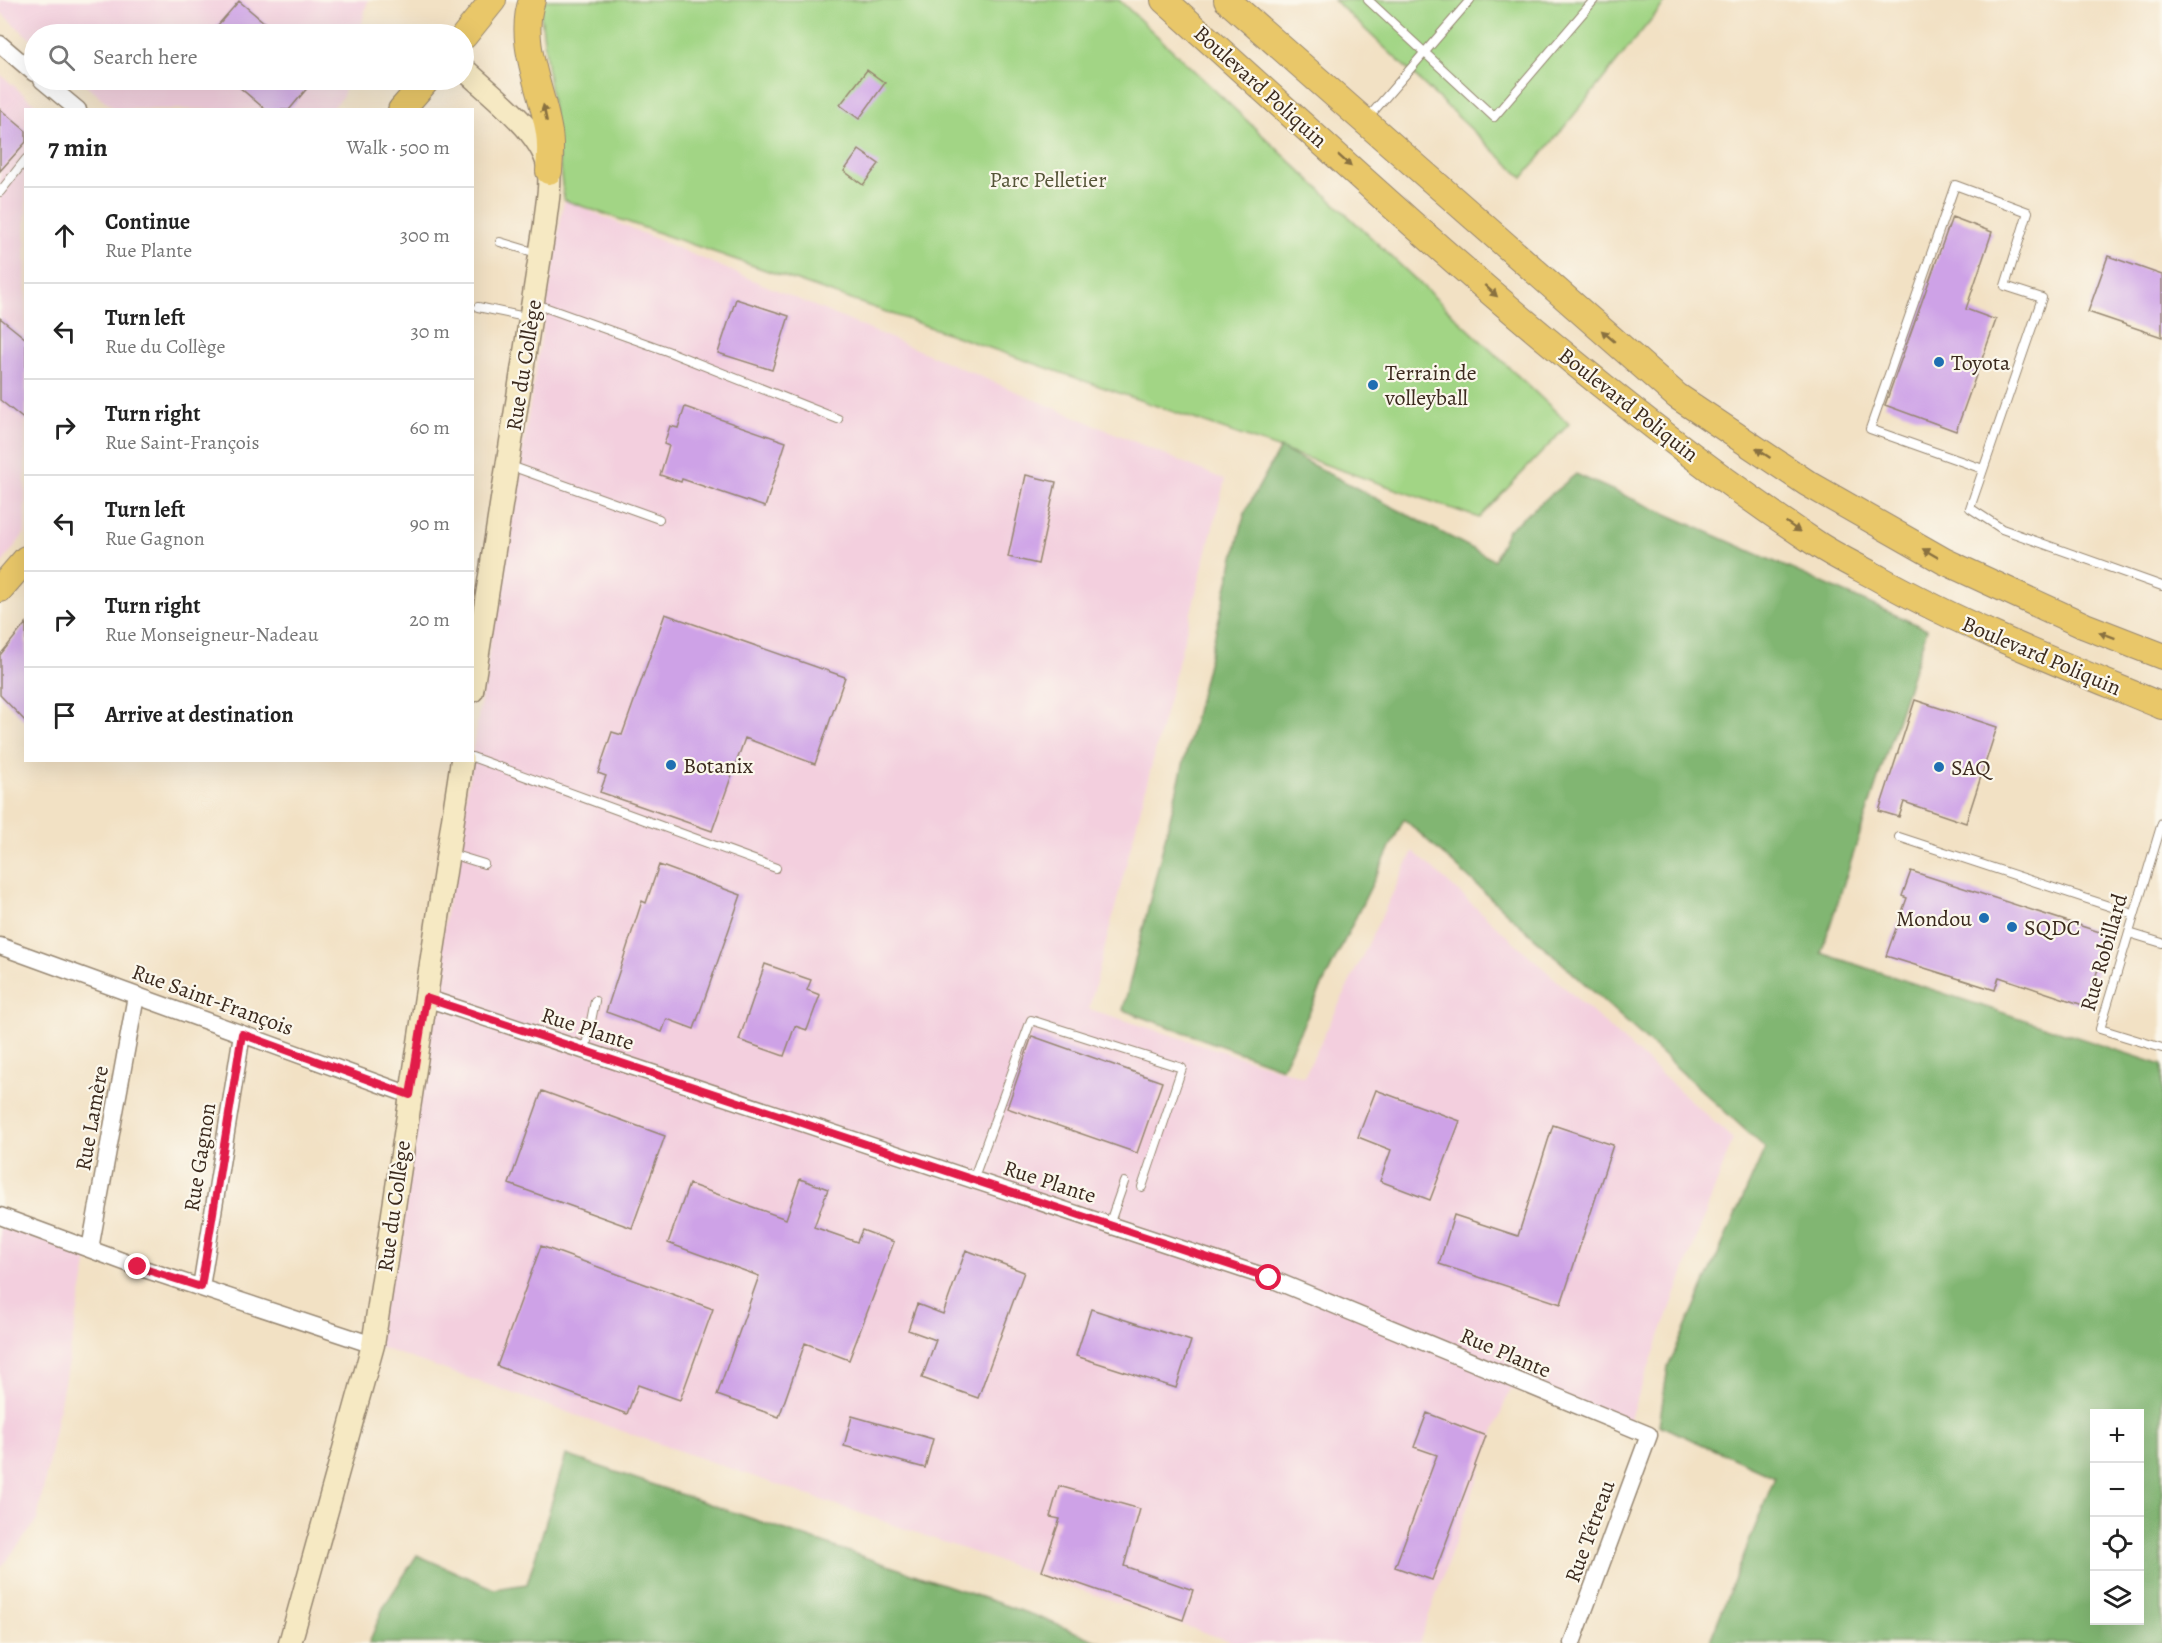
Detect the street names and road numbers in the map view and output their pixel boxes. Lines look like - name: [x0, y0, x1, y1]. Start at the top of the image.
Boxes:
- street label: Boulevard Poliquin: [1187, 19, 1334, 155]
- street label: Rue du Collège: [499, 297, 549, 433]
- street label: Boulevard Poliquin: [1552, 341, 1705, 469]
- street label: Boulevard Poliquin: [1957, 609, 2126, 703]
- street label: Rue Robillard: [2073, 890, 2135, 1015]
- street label: Rue Saint-François: [128, 957, 298, 1043]
- street label: Rue Plante: [537, 1000, 638, 1058]
- street label: Rue Lamère: [68, 1063, 116, 1173]
- street label: Rue Gagnon: [177, 1101, 223, 1214]
- street label: Rue du Collège: [370, 1138, 418, 1274]
- street label: Rue Plante: [999, 1153, 1100, 1211]
- street label: Rue Plante: [1456, 1320, 1556, 1385]
- street label: Rue Tétreau: [1558, 1476, 1622, 1587]

